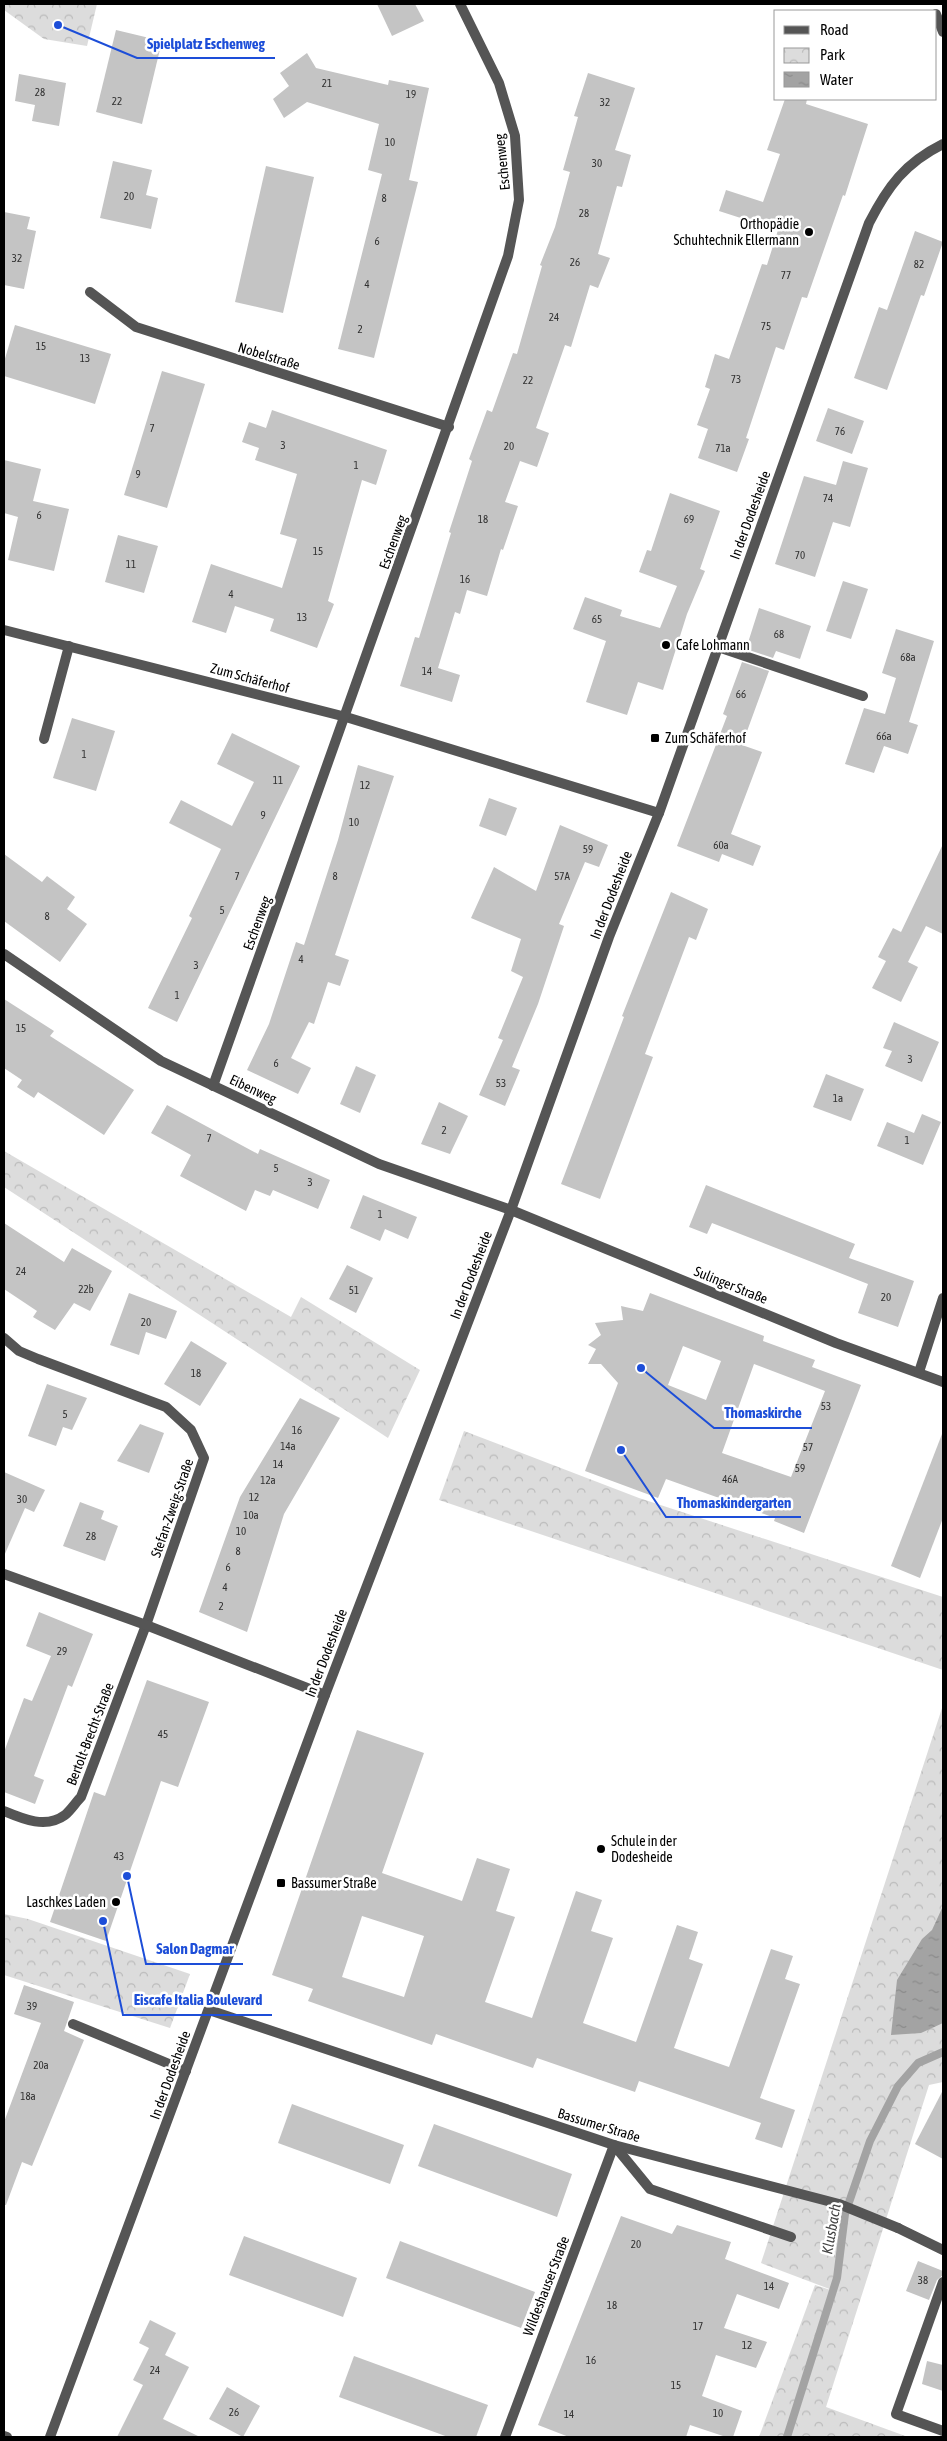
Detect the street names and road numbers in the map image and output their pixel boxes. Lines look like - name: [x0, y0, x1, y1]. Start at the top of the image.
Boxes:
- street label: Eschenweg: [491, 133, 513, 191]
- street label: Nobelstraße: [236, 339, 302, 373]
- street label: In der Dodesheide: [727, 469, 773, 561]
- street label: Eschenweg: [376, 513, 410, 571]
- street label: Zum Schäferhof: [209, 660, 291, 696]
- street label: In der Dodesheide: [587, 849, 635, 941]
- street label: Eschenweg: [240, 894, 274, 952]
- street label: Eibenweg: [227, 1071, 279, 1107]
- street label: In der Dodesheide: [447, 1229, 495, 1321]
- street label: Sulinger Straße: [692, 1263, 770, 1307]
- street label: Stefan-Zweig-Straße: [148, 1456, 196, 1560]
- street label: In der Dodesheide: [302, 1607, 350, 1699]
- street label: Bertolt-Brecht-Straße: [63, 1681, 117, 1787]
- street label: In der Dodesheide: [147, 2029, 193, 2121]
- street label: Bassumer Straße: [556, 2105, 642, 2145]
- street label: Wildeshauser Straße: [520, 2234, 572, 2338]

